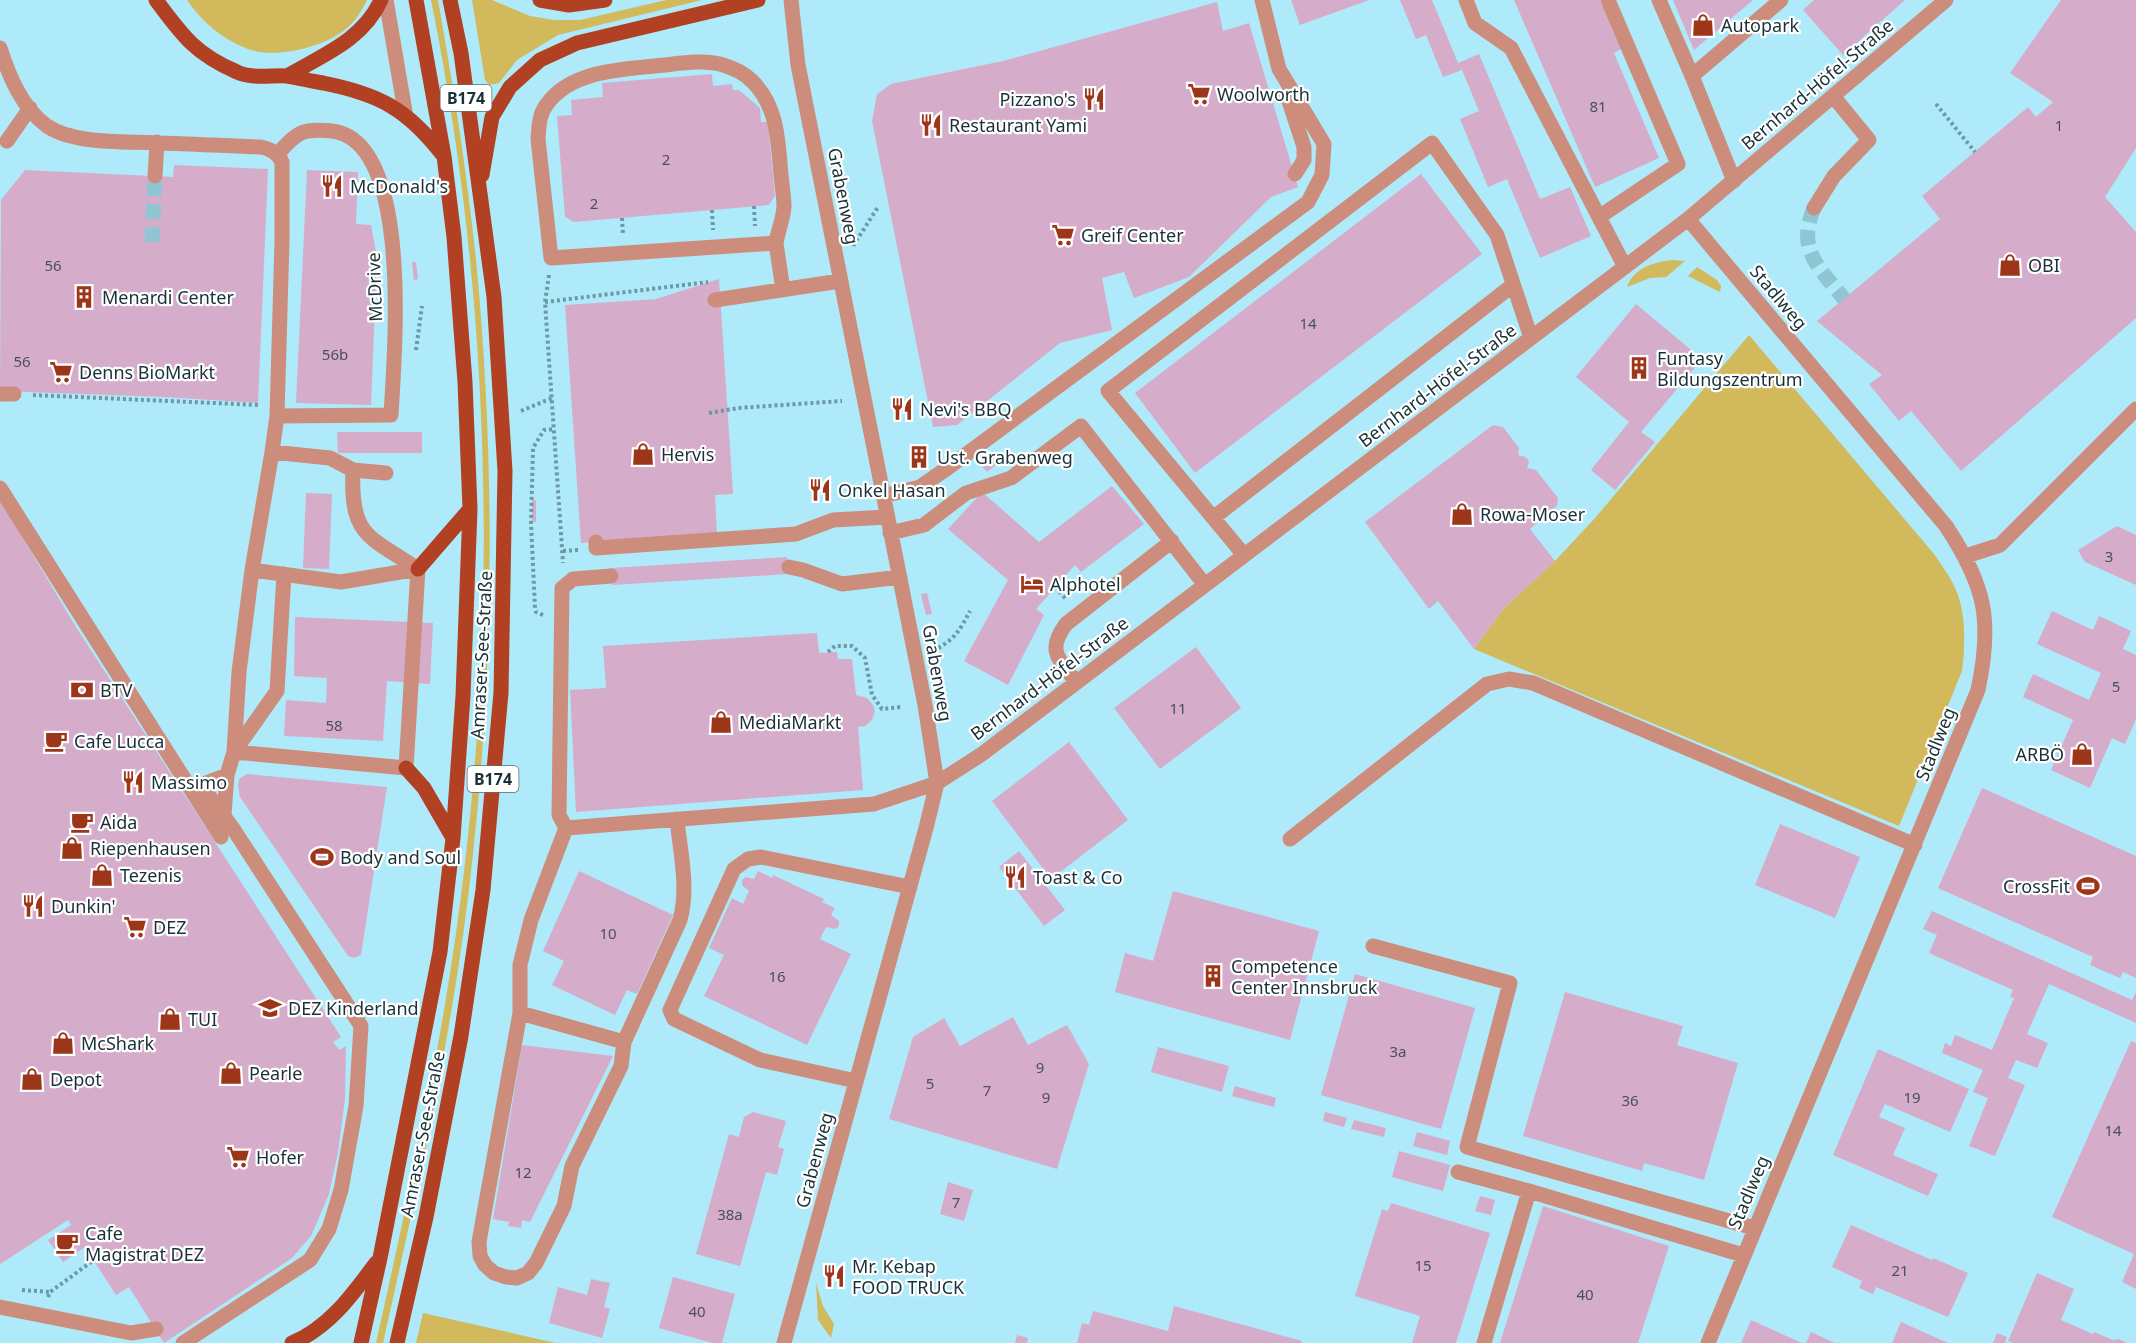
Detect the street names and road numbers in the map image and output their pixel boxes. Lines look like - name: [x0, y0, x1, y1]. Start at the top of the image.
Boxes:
- street label: Bernhard-Höfel-Straße: [1736, 13, 1898, 155]
- road number: B174: [440, 85, 492, 111]
- street label: Grabenweg: [823, 146, 865, 246]
- street label: McDrive: [361, 252, 387, 322]
- street label: Stadlweg: [1745, 260, 1813, 334]
- street label: Bernhard-Höfel-Straße: [1353, 318, 1521, 452]
- street label: Amraser-See-Straße: [465, 570, 497, 740]
- street label: Bernhard-Höfel-Straße: [965, 611, 1133, 745]
- street label: Grabenweg: [918, 623, 958, 723]
- street label: Stadlweg: [1909, 704, 1961, 784]
- road number: B174: [468, 766, 518, 792]
- street label: Amraser-See-Straße: [394, 1049, 450, 1219]
- street label: Grabenweg: [790, 1110, 838, 1210]
- street label: Stadlweg: [1722, 1152, 1774, 1232]

